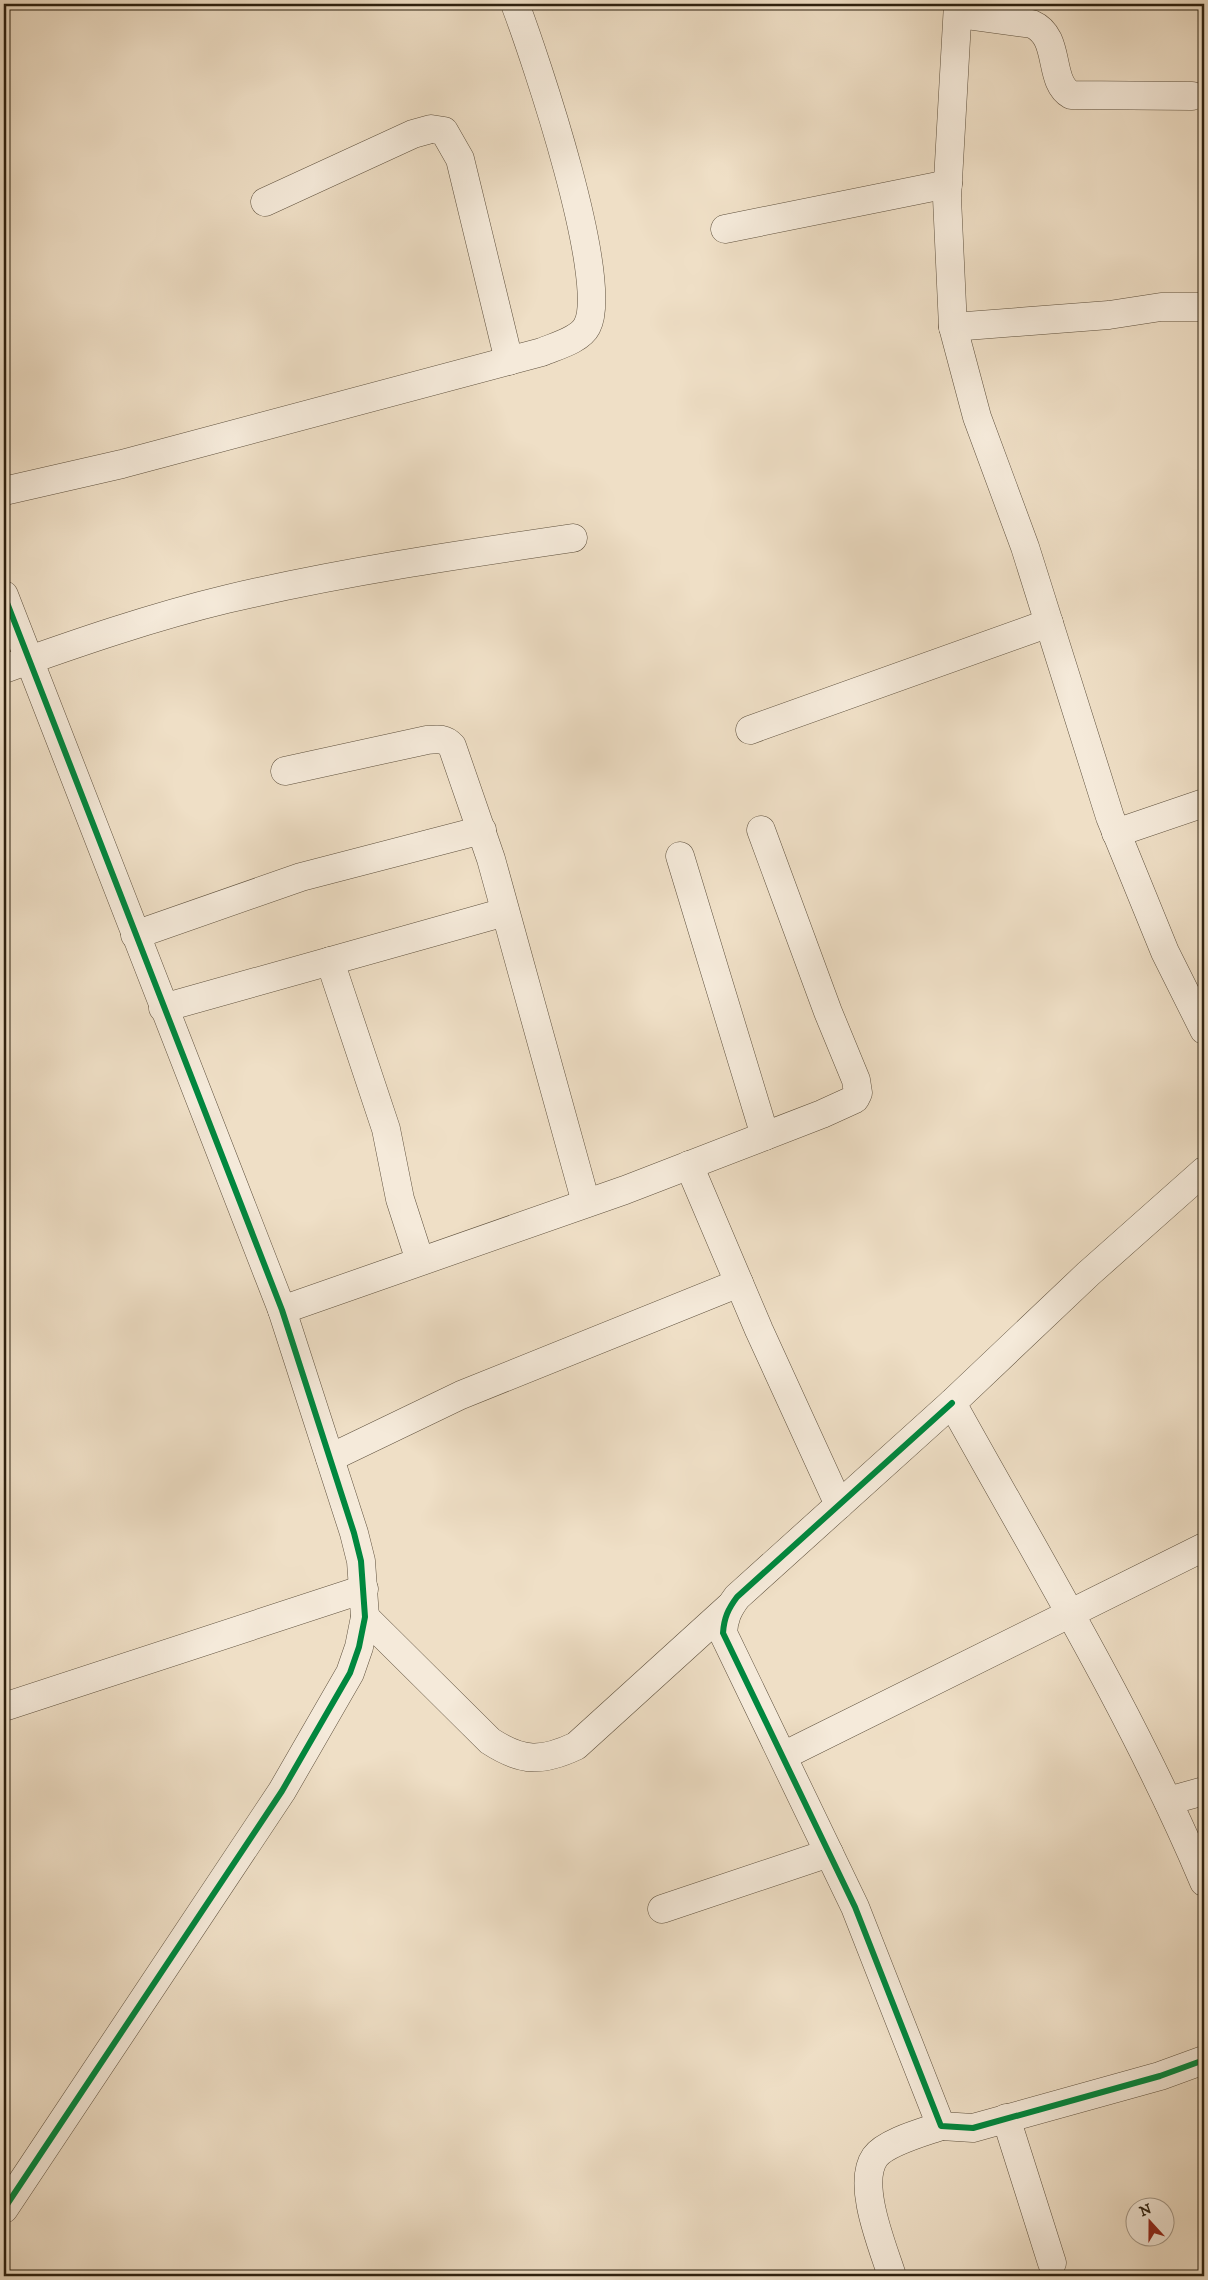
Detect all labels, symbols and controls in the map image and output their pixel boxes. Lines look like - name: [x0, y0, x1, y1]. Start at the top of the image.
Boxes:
- north arrow: [1126, 2198, 1176, 2248]
- text: N: [1137, 2200, 1155, 2221]

